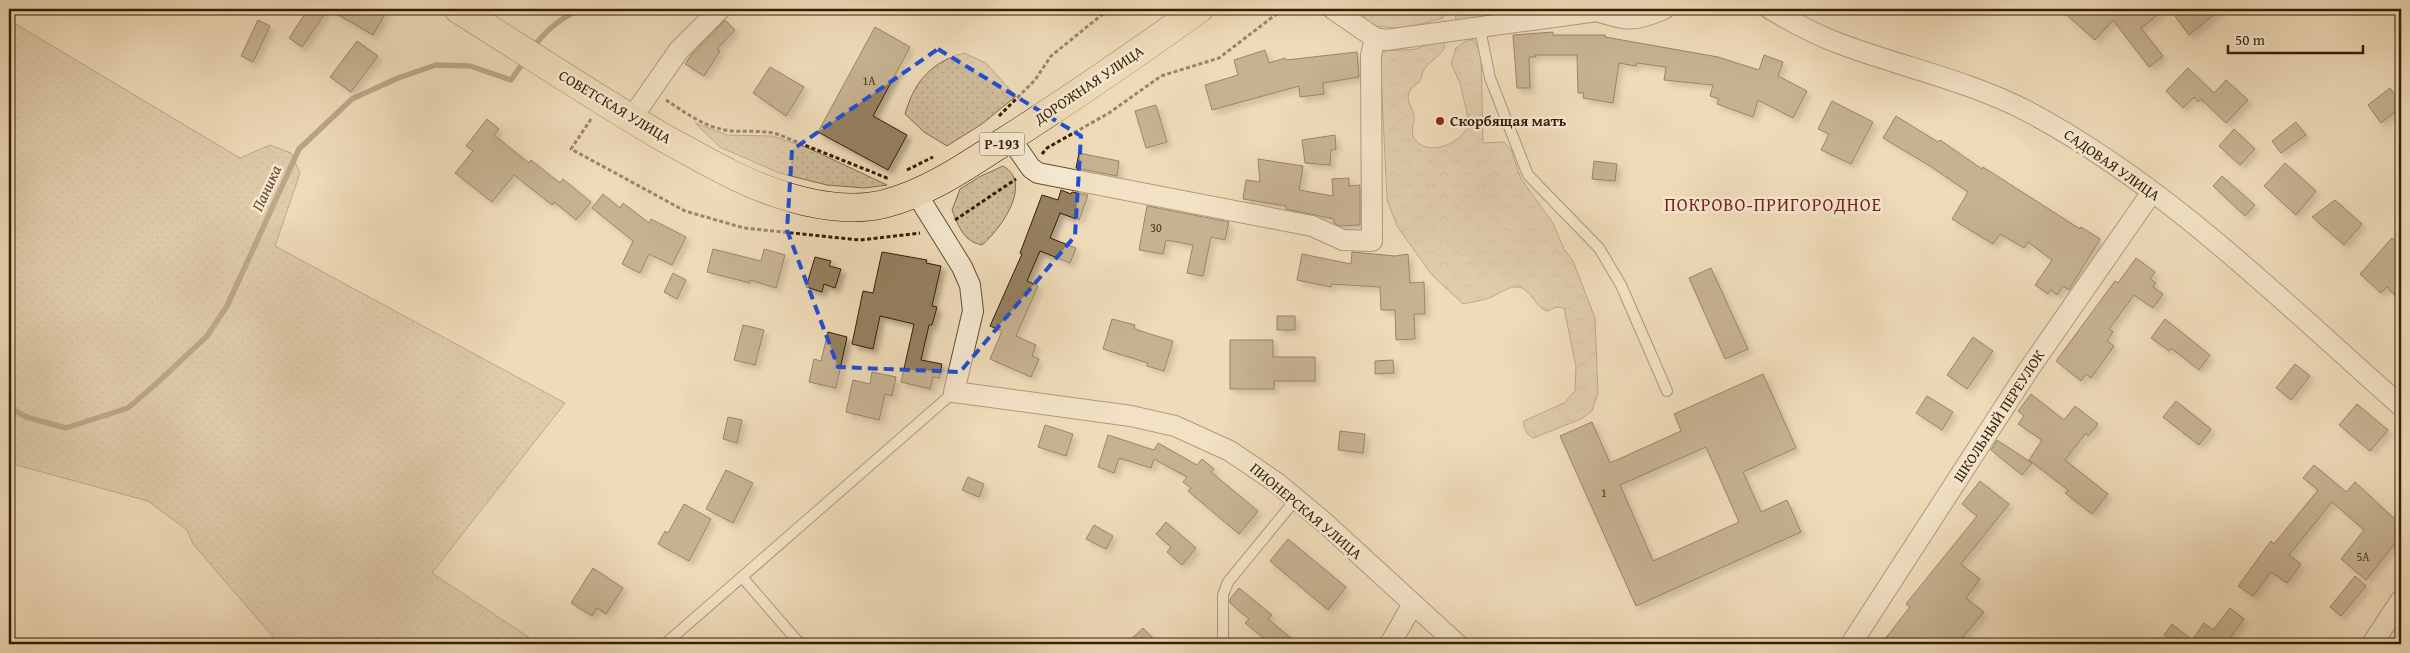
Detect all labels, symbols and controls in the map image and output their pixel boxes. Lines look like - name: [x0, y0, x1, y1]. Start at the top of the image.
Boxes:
- scale bar: [2228, 22, 2362, 54]
- text: 50 m: [2235, 29, 2266, 50]
- street label: ДОРОЖНАЯ УЛИЦА: [1029, 40, 1148, 130]
- street label: СОВЕТСКАЯ УЛИЦА: [555, 65, 675, 149]
- house number: 1А: [862, 72, 876, 89]
- place label: Скорбящая мать: [1450, 110, 1567, 131]
- marker: Скорбящая мать: [1434, 115, 1446, 127]
- street label: САДОВАЯ УЛИЦА: [2060, 124, 2165, 206]
- road number: Р-193: [980, 132, 1024, 156]
- water label: Паника: [245, 160, 287, 215]
- district label: ПОКРОВО-ПРИГОРОДНОЕ: [1664, 191, 1882, 218]
- house number: 30: [1150, 219, 1162, 236]
- street label: ШКОЛЬНЫЙ ПЕРЕУЛОК: [1948, 345, 2050, 486]
- street label: ПИОНЕРСКАЯ УЛИЦА: [1246, 457, 1367, 564]
- house number: 1: [1601, 484, 1607, 501]
- house number: 5А: [2356, 548, 2370, 565]

